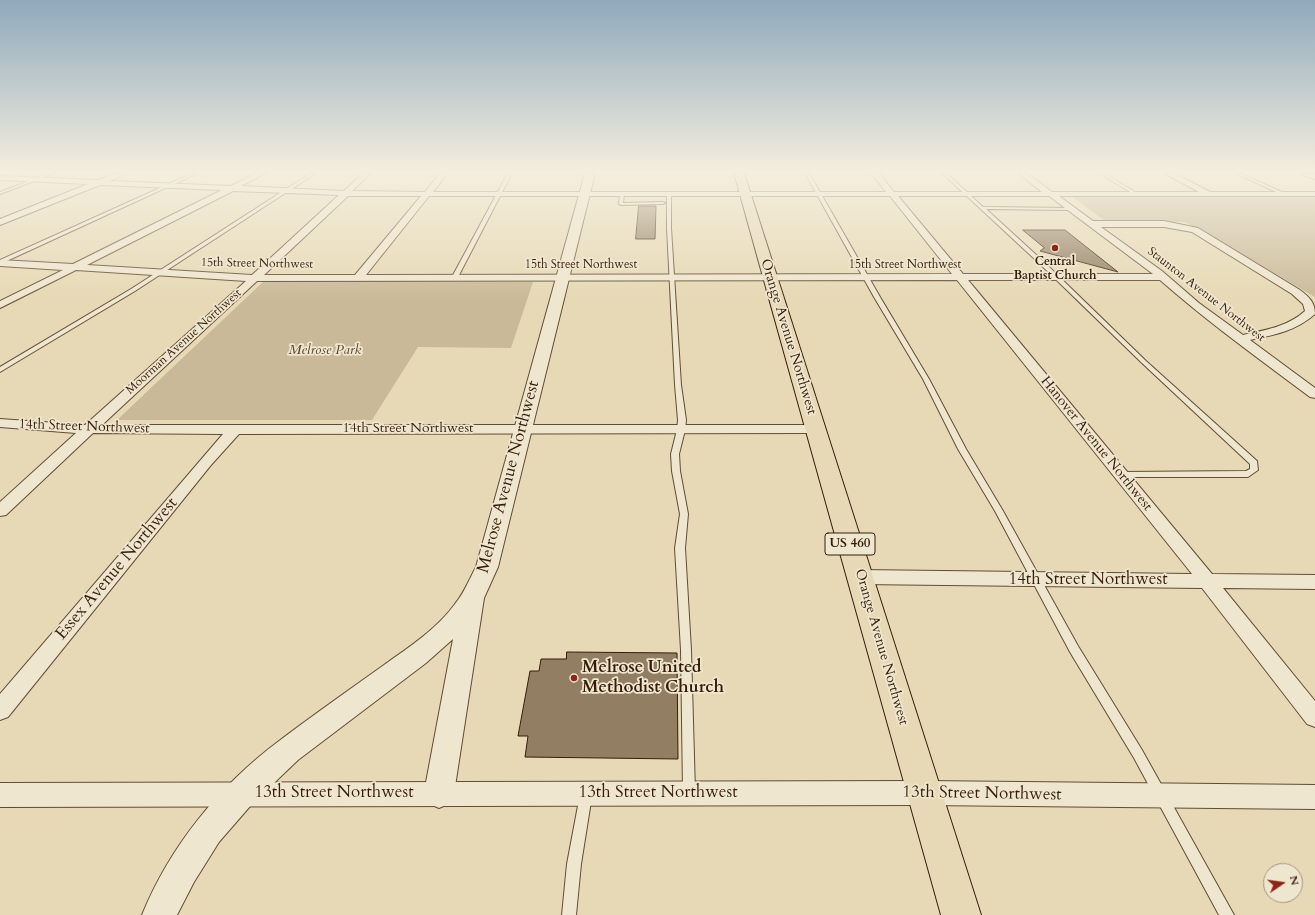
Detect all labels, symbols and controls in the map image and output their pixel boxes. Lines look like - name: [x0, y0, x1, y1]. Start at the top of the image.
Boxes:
- marker: Central Baptist Church: [1050, 243, 1060, 253]
- street label: Staunton Avenue Northwest: [1144, 245, 1268, 345]
- place label: Central Baptist Church: [1013, 255, 1097, 283]
- street label: 15th Street Northwest: [201, 256, 313, 272]
- street label: Orange Avenue Northwest: [756, 257, 820, 417]
- street label: 15th Street Northwest: [525, 258, 637, 272]
- street label: 15th Street Northwest: [849, 258, 961, 272]
- street label: Moorman Avenue Northwest: [123, 286, 245, 398]
- park label: Melrose Park: [289, 343, 361, 359]
- street label: Hanover Avenue Northwest: [1037, 373, 1155, 515]
- street label: Melrose Avenue Northwest: [474, 379, 544, 575]
- street label: 14th Street Northwest: [18, 416, 150, 438]
- street label: 14th Street Northwest: [342, 421, 474, 437]
- street label: Essex Avenue Northwest: [52, 494, 182, 644]
- road number: US 460: [825, 533, 875, 555]
- street label: Orange Avenue Northwest: [851, 567, 911, 727]
- street label: 14th Street Northwest: [1008, 570, 1168, 590]
- place label: Melrose United Methodist Church: [582, 658, 724, 698]
- marker: Melrose United Methodist Church: [569, 673, 579, 683]
- street label: 13th Street Northwest: [902, 782, 1062, 806]
- street label: 13th Street Northwest: [254, 783, 414, 803]
- street label: 13th Street Northwest: [578, 783, 738, 803]
- north arrow: [1263, 863, 1303, 903]
- text: N: [1286, 874, 1303, 887]

